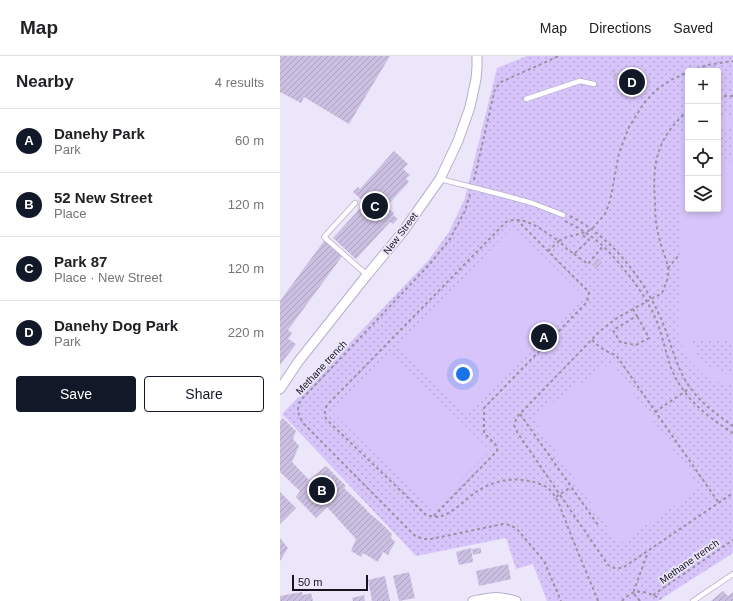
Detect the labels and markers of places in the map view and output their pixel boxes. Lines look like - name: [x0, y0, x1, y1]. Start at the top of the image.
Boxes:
- pin: D: [619, 67, 645, 97]
- pin: C: [362, 191, 388, 221]
- pin: A: [531, 322, 557, 352]
- pin: B: [309, 475, 335, 505]

